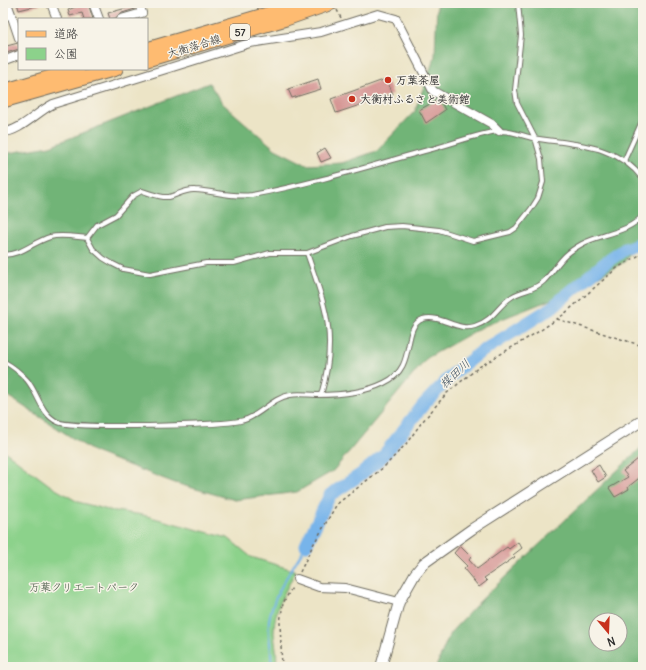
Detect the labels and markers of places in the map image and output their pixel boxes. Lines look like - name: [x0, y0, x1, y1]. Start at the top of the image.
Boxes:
- place label: 万葉茶屋: [396, 73, 440, 87]
- marker: 万葉茶屋: [383, 75, 393, 85]
- place label: 大衡村ふるさと美術館: [360, 92, 470, 106]
- marker: 大衡村ふるさと美術館: [347, 94, 357, 104]

